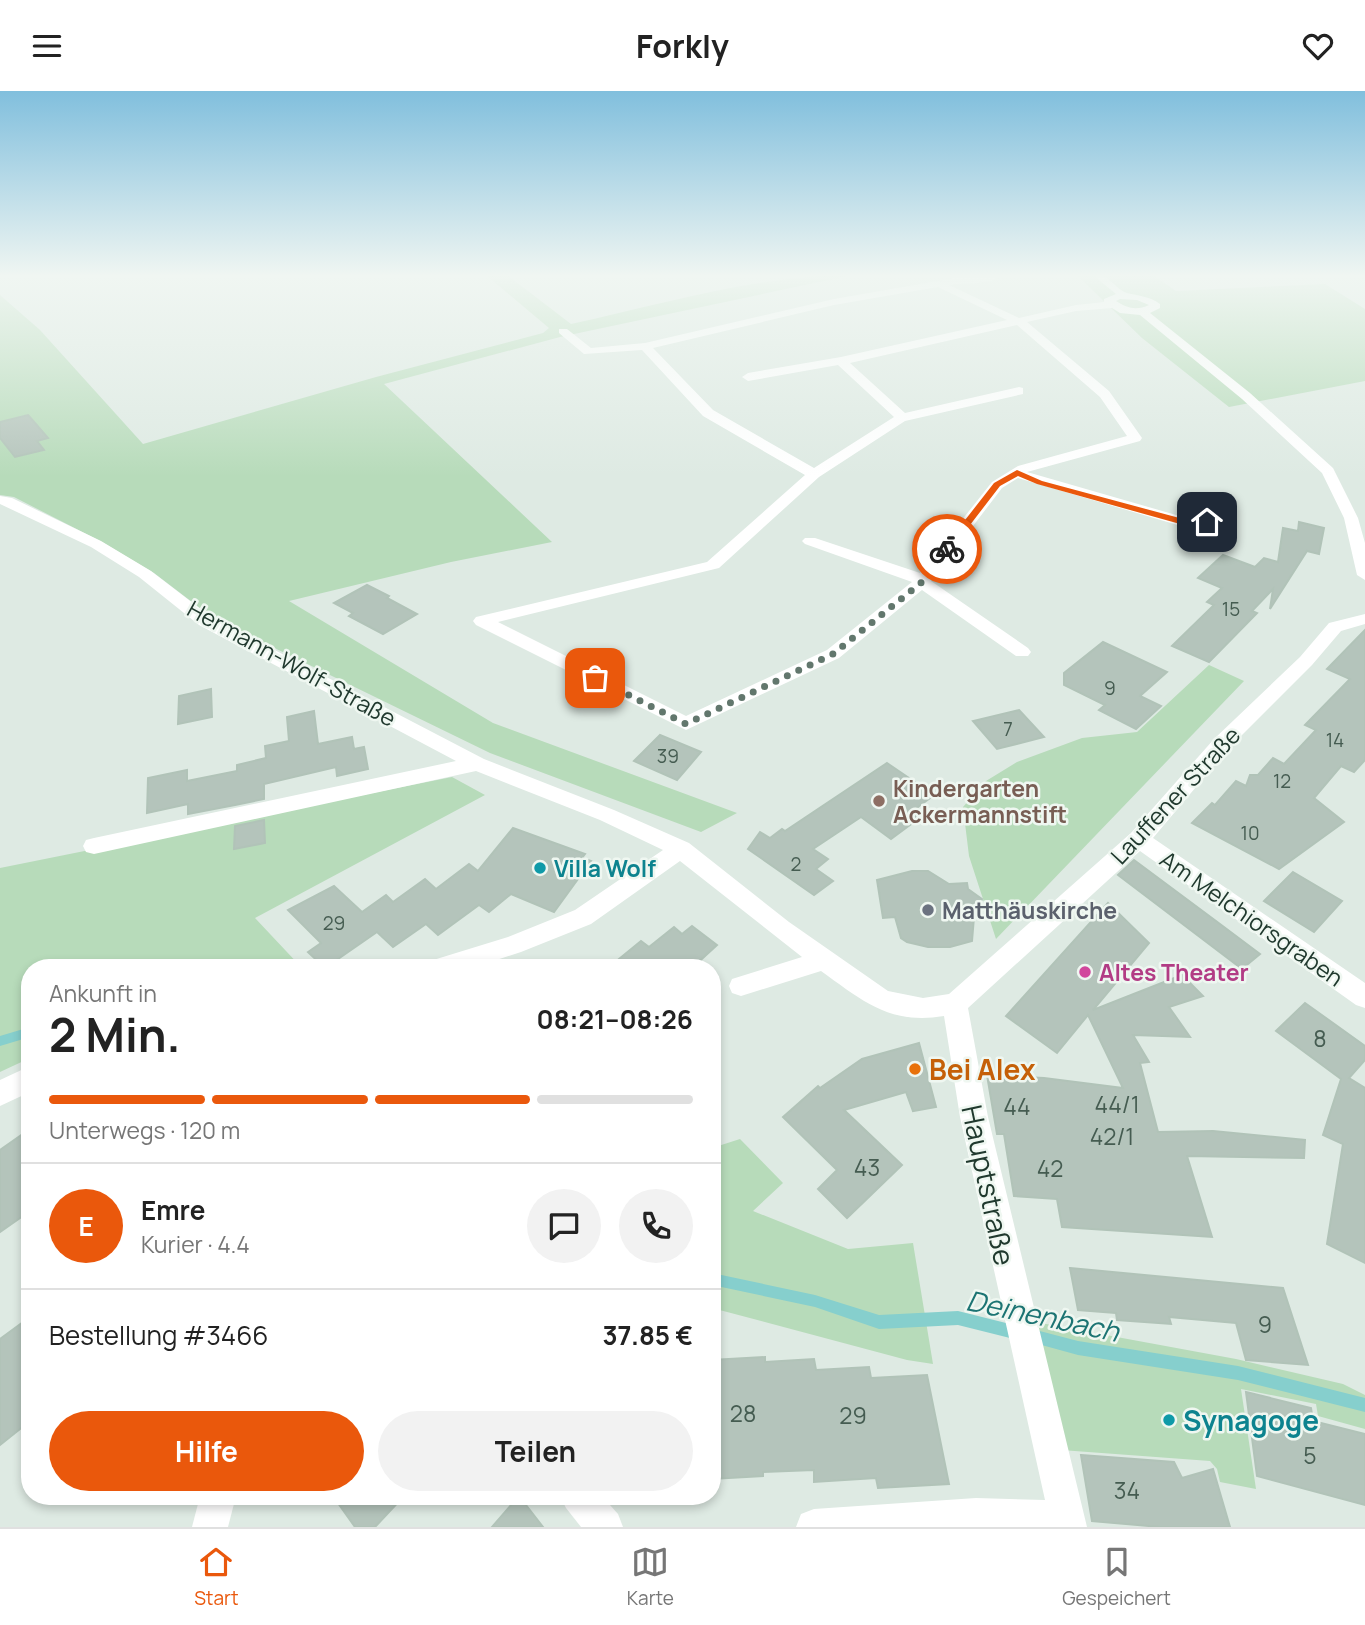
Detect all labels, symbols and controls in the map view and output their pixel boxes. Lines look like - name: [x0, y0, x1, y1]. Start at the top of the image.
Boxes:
- text: Forkly: [636, 24, 729, 68]
- icon: menu: [28, 27, 66, 65]
- icon: heart: [1299, 27, 1337, 65]
- pin: [1177, 492, 1237, 552]
- icon: home: [1188, 503, 1226, 541]
- courier: [912, 514, 982, 584]
- icon: bike: [928, 530, 966, 568]
- street label: Hermann-Wolf-Straße: [182, 592, 402, 734]
- house number: 15: [1222, 596, 1240, 622]
- pin: [565, 648, 625, 708]
- icon: bag: [576, 659, 614, 697]
- house number: 9: [1104, 675, 1116, 701]
- house number: 7: [1003, 716, 1013, 742]
- street label: Lauffener Straße: [1103, 719, 1247, 871]
- house number: 14: [1326, 727, 1344, 753]
- house number: 39: [657, 743, 679, 769]
- house number: 12: [1273, 768, 1291, 794]
- place label: Kindergarten Ackermannstift: [893, 772, 1067, 830]
- marker: Kindergarten Ackermannstift: [871, 793, 887, 809]
- house number: 10: [1240, 820, 1260, 846]
- street label: Am Melchiorsgraben: [1154, 843, 1350, 993]
- house number: 2: [791, 851, 801, 877]
- place label: Villa Wolf: [554, 852, 656, 884]
- marker: Villa Wolf: [532, 860, 548, 876]
- place label: Matthäuskirche: [942, 894, 1117, 926]
- marker: Matthäuskirche: [920, 902, 936, 918]
- house number: 29: [323, 910, 345, 936]
- place label: Altes Theater: [1099, 956, 1249, 988]
- marker: Altes Theater: [1077, 964, 1093, 980]
- text: Ankunft in: [49, 977, 157, 1009]
- text: 08:21–08:26: [537, 1001, 693, 1037]
- text: 2 Min.: [49, 1003, 181, 1066]
- house number: 8: [1313, 1022, 1327, 1054]
- place label: Bei Alex: [929, 1050, 1036, 1088]
- marker: Bei Alex: [907, 1061, 923, 1077]
- house number: 44/1: [1094, 1088, 1140, 1120]
- house number: 44: [1003, 1090, 1031, 1122]
- street label: Hauptstraße: [953, 1101, 1025, 1269]
- text: Unterwegs · 120 m: [49, 1114, 240, 1146]
- house number: 42/1: [1090, 1120, 1134, 1152]
- house number: 43: [854, 1151, 880, 1183]
- house number: 42: [1037, 1152, 1063, 1184]
- button: chat: [527, 1189, 601, 1263]
- button: phone: [619, 1189, 693, 1263]
- text: Emre: [141, 1192, 205, 1228]
- text: E: [78, 1208, 94, 1244]
- text: Kurier · 4.4: [141, 1228, 250, 1260]
- water label: Deinenbach: [963, 1280, 1124, 1350]
- house number: 9: [1258, 1308, 1272, 1340]
- text: Bestellung #3466: [49, 1317, 268, 1353]
- text: 37.85 €: [602, 1317, 693, 1353]
- house number: 28: [730, 1397, 756, 1429]
- house number: 29: [839, 1399, 867, 1431]
- place label: Synagoge: [1183, 1401, 1319, 1439]
- button: Hilfe: [49, 1411, 364, 1491]
- button: Teilen: [378, 1411, 693, 1491]
- marker: Synagoge: [1161, 1412, 1177, 1428]
- house number: 5: [1303, 1439, 1317, 1471]
- house number: 34: [1114, 1474, 1140, 1506]
- tab: Start: [194, 1543, 239, 1611]
- tab: Karte: [627, 1543, 674, 1611]
- tab: Gespeichert: [1062, 1543, 1171, 1611]

